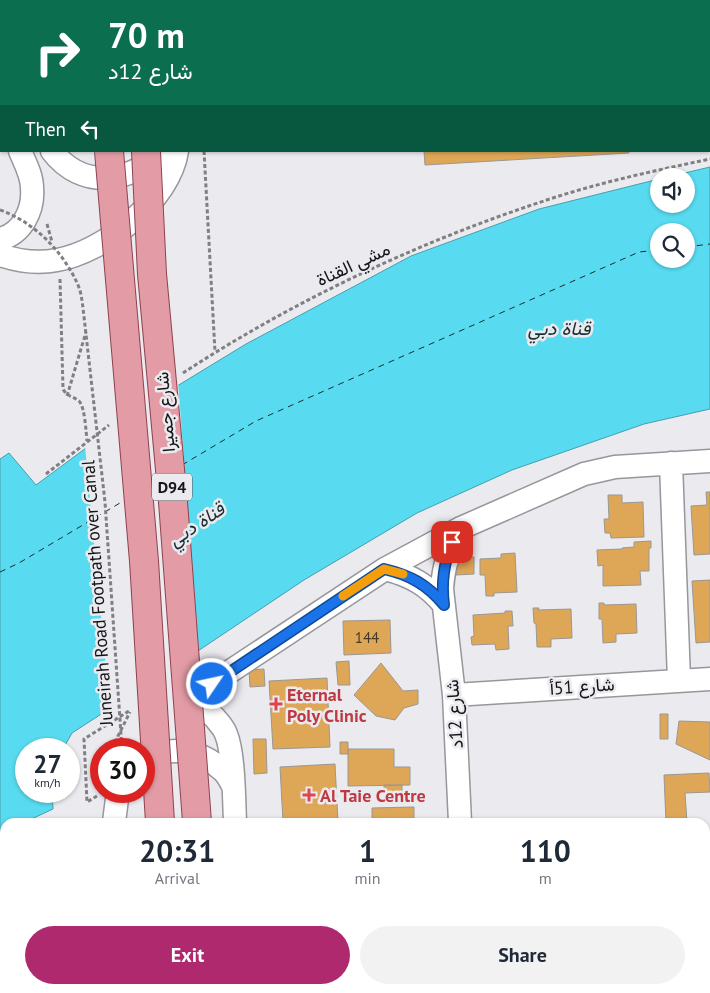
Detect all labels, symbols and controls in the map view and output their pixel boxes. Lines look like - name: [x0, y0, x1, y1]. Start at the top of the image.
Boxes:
- text: 70 m: [108, 12, 185, 58]
- icon: right: [25, 20, 90, 85]
- text: شارع 12د: [108, 57, 193, 85]
- icon: left: [76, 115, 104, 143]
- text: Then: [25, 117, 66, 141]
- map controls: [650, 168, 695, 268]
- button: sound: [650, 168, 695, 213]
- button: search: [650, 223, 695, 268]
- street label: مشي القناة: [312, 237, 395, 295]
- water label: قناة دبي: [528, 316, 593, 344]
- street label: شارع جميرا: [150, 371, 181, 453]
- street label: Juneirah Road Footpath over Canal: [76, 459, 118, 728]
- road number: D94: [152, 474, 192, 501]
- water label: قناة دبي: [163, 495, 233, 555]
- pin: [431, 521, 473, 563]
- icon: arrive: [438, 528, 466, 556]
- house number: 144: [355, 628, 379, 647]
- position arrow: [185, 657, 237, 709]
- street label: شارع 51أ: [549, 672, 615, 701]
- street label: شارع 12د: [440, 679, 469, 749]
- place label: Eternal Poly Clinic: [287, 683, 367, 727]
- marker: Eternal Poly Clinic: [269, 697, 283, 711]
- speed limit sign: 30: [90, 738, 155, 803]
- text: 27: [33, 748, 62, 780]
- text: km/h: [34, 775, 61, 790]
- place label: Al Taie Centre: [320, 784, 426, 807]
- marker: Al Taie Centre: [302, 788, 316, 802]
- text: 20:31: [139, 831, 215, 870]
- text: 1: [359, 831, 376, 870]
- text: 110: [520, 831, 571, 870]
- text: Arrival: [155, 868, 200, 888]
- text: min: [355, 868, 381, 888]
- text: m: [539, 868, 552, 888]
- button: Exit: [25, 926, 350, 984]
- button: Share: [360, 926, 685, 984]

